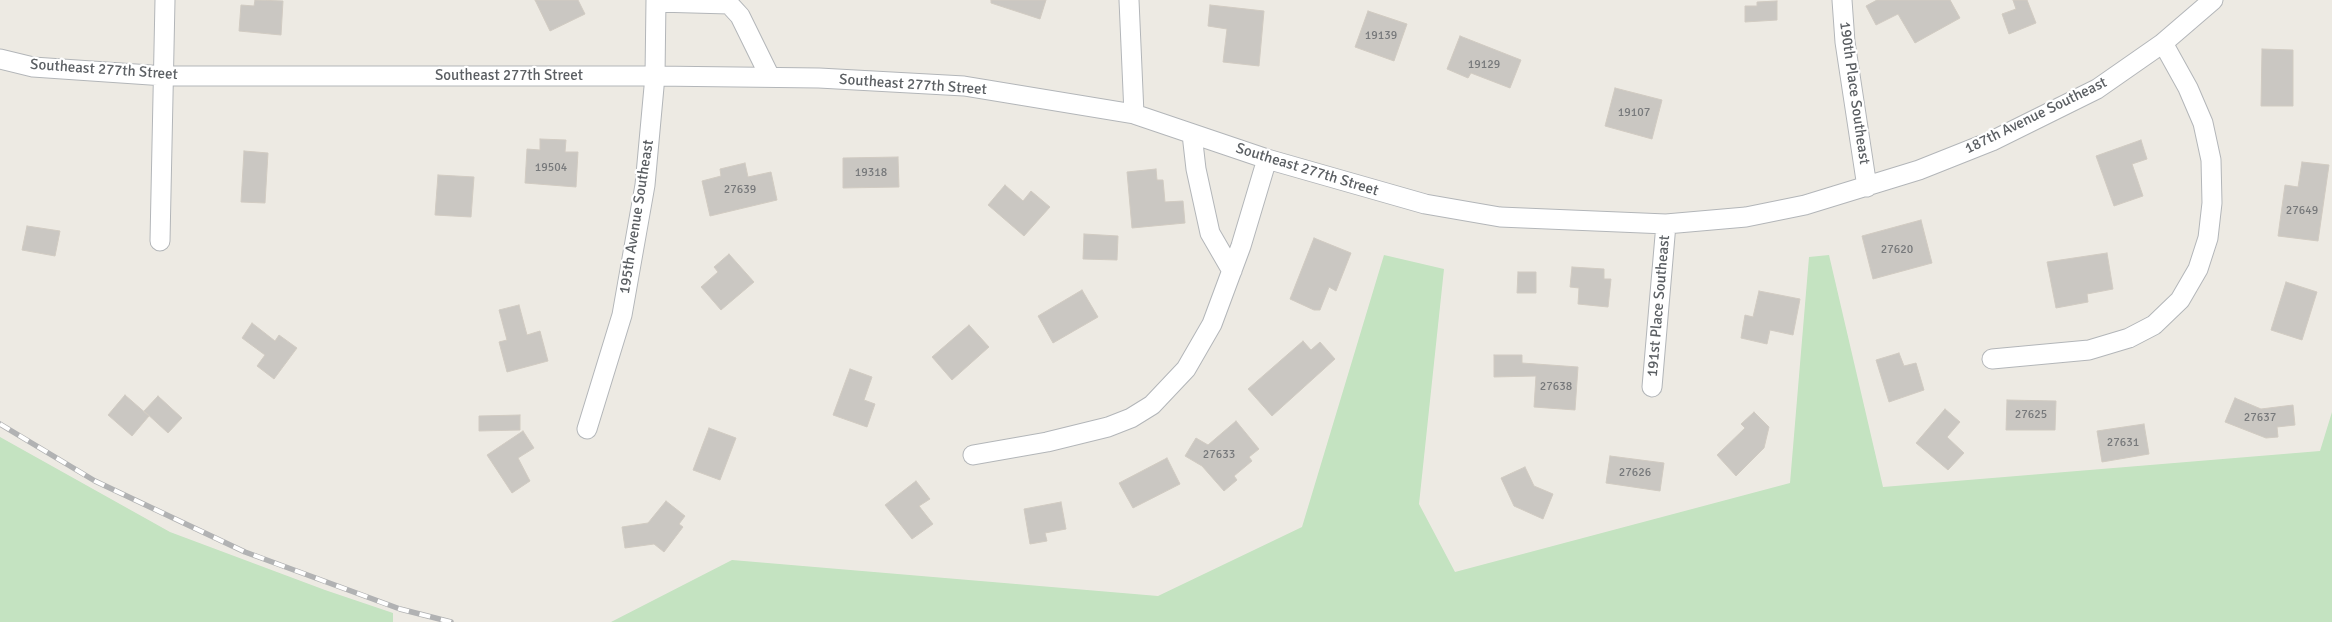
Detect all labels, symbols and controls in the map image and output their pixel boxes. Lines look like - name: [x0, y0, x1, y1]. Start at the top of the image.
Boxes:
- street label: 190th Place Southeast: [1835, 20, 1873, 166]
- house number: 19139: [1365, 29, 1397, 43]
- street label: Southeast 277th Street: [30, 56, 178, 84]
- house number: 19129: [1468, 58, 1500, 72]
- street label: Southeast 277th Street: [435, 67, 583, 85]
- street label: Southeast 277th Street: [839, 71, 987, 99]
- street label: 187th Avenue Southeast: [1962, 74, 2110, 158]
- house number: 19107: [1618, 106, 1650, 120]
- street label: 195th Avenue Southeast: [616, 139, 658, 295]
- street label: Southeast 277th Street: [1234, 140, 1380, 200]
- house number: 19504: [535, 161, 567, 175]
- house number: 19318: [855, 166, 887, 180]
- house number: 27639: [724, 183, 756, 197]
- house number: 27649: [2286, 204, 2318, 218]
- street label: 191st Place Southeast: [1644, 234, 1674, 378]
- house number: 27620: [1881, 243, 1913, 257]
- house number: 27638: [1540, 380, 1572, 394]
- house number: 27625: [2015, 408, 2047, 422]
- house number: 27637: [2244, 411, 2276, 425]
- house number: 27631: [2107, 436, 2139, 450]
- house number: 27633: [1203, 448, 1235, 462]
- house number: 27626: [1619, 466, 1651, 480]

